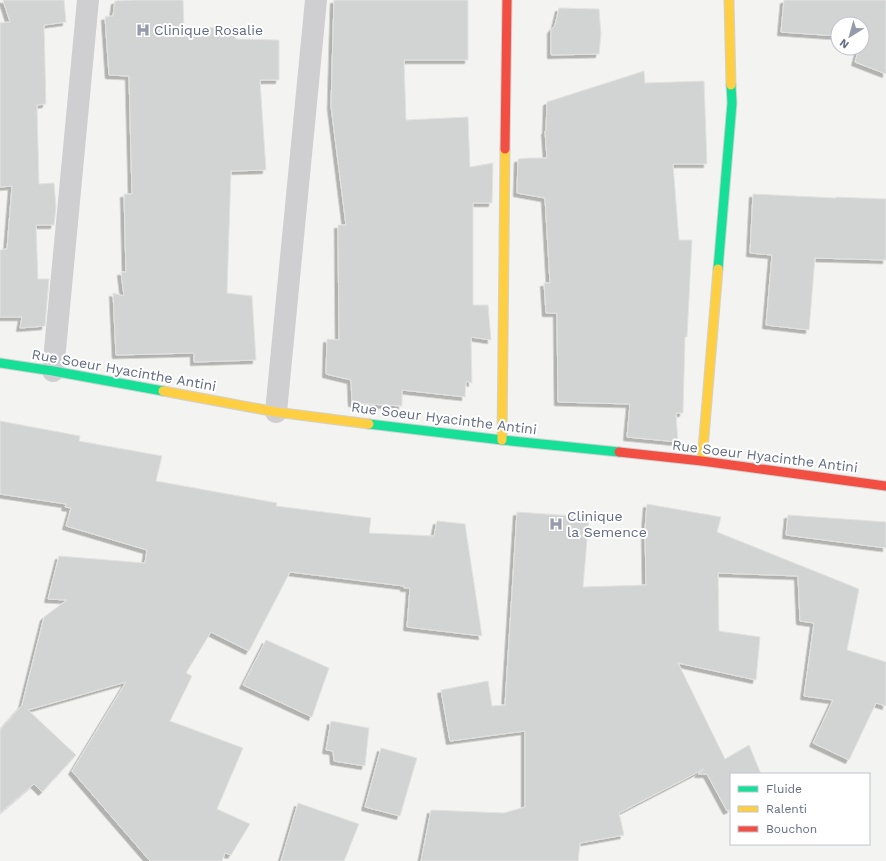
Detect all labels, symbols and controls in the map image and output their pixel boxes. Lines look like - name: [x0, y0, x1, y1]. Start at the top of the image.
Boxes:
- north arrow: [830, 16, 870, 56]
- hospital icon: Clinique Rosalie: [135, 22, 151, 38]
- place label: Clinique Rosalie: [154, 22, 263, 38]
- text: N: [837, 36, 851, 51]
- street label: Rue Soeur Hyacinthe Antini: [31, 346, 217, 394]
- street label: Rue Soeur Hyacinthe Antini: [350, 399, 538, 437]
- street label: Rue Soeur Hyacinthe Antini: [671, 437, 859, 475]
- place label: Clinique la Semence: [567, 508, 647, 540]
- hospital icon: Clinique la Semence: [548, 516, 564, 532]
- legend: [730, 773, 870, 845]
- text: Fluide: [766, 782, 802, 796]
- text: Ralenti: [766, 802, 807, 816]
- text: Bouchon: [766, 822, 817, 836]

